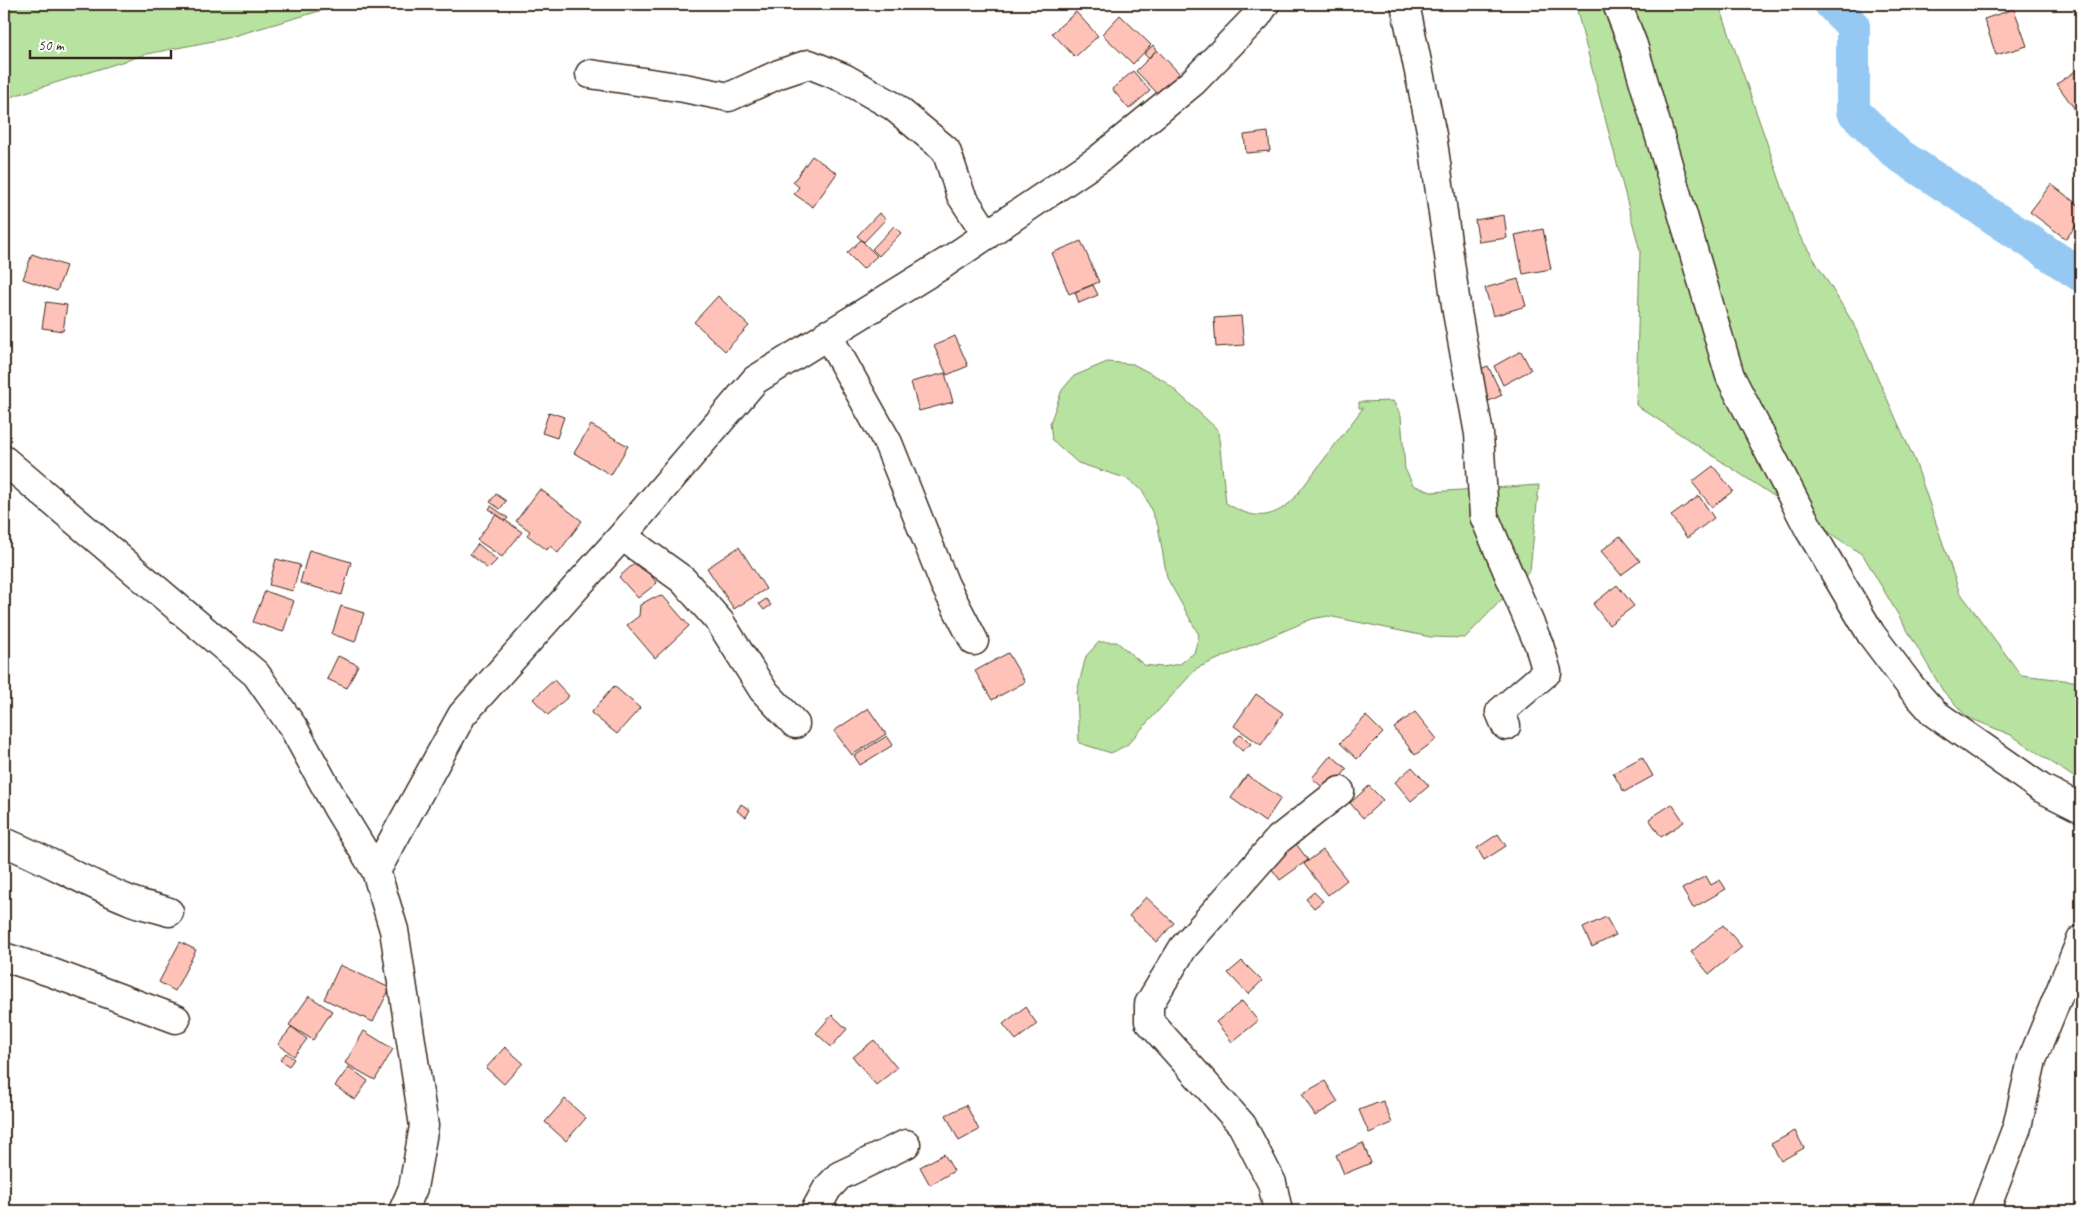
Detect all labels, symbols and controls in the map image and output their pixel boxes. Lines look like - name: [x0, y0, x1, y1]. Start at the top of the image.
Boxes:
- scale bar: [30, 28, 171, 60]
- text: 50 m: [38, 36, 65, 55]

